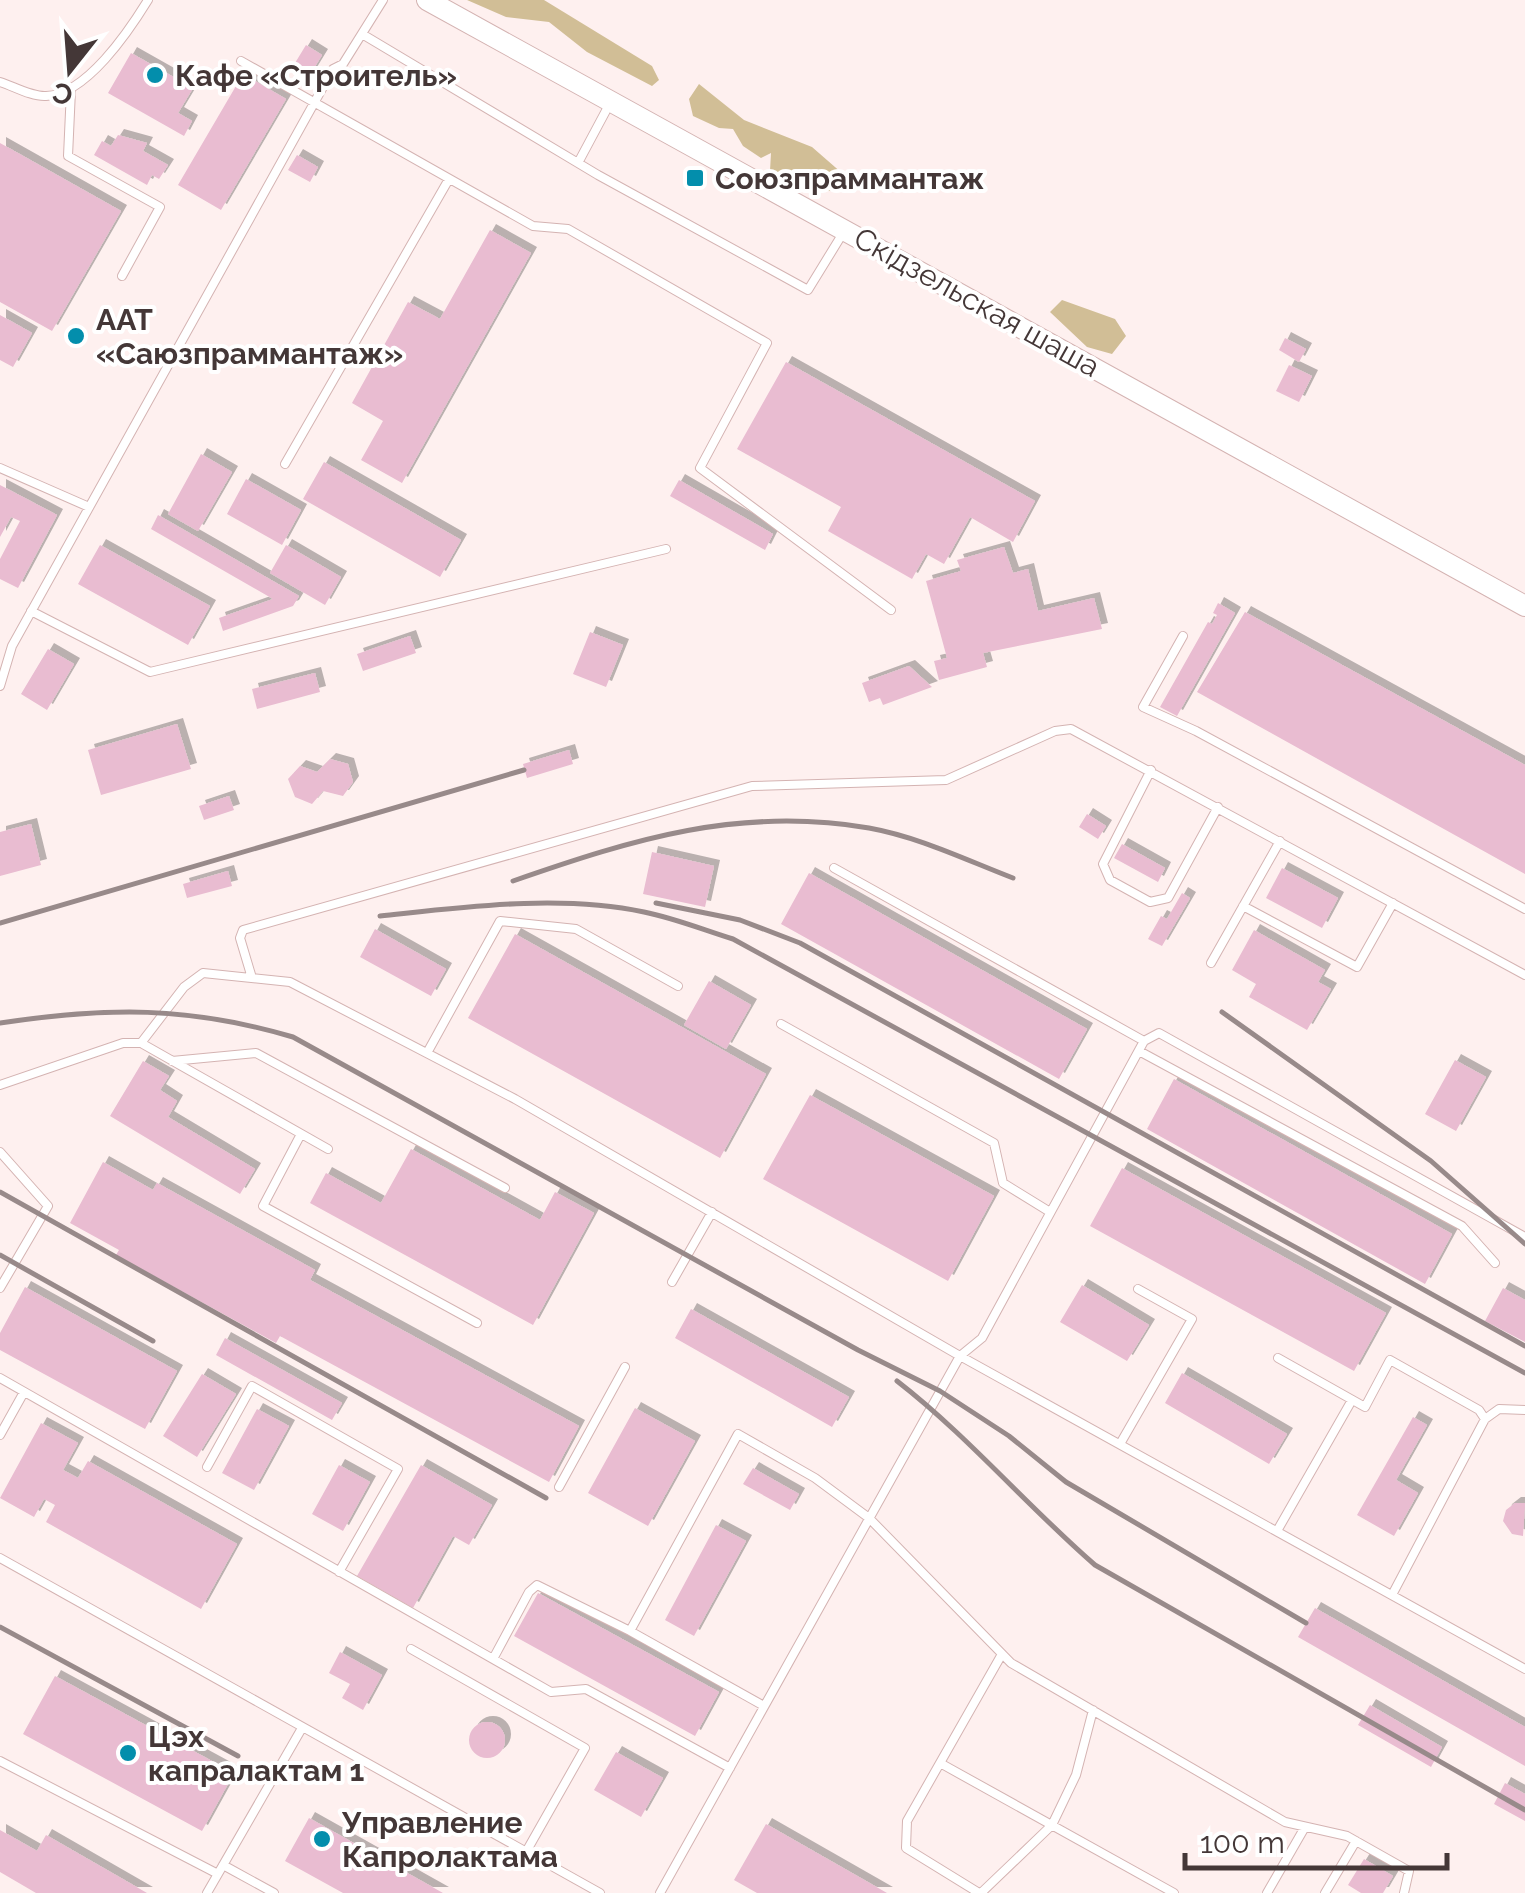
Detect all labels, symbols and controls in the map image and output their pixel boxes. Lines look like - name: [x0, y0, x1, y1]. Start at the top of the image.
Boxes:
- north arrow: [20, 20, 120, 120]
- place label: Кафе «Строитель»: [175, 58, 457, 93]
- marker: Кафе «Строитель»: [144, 64, 166, 86]
- text: С: [49, 75, 77, 112]
- place label: Союзпраммантаж: [715, 161, 985, 196]
- marker: Союзпраммантаж: [684, 167, 706, 189]
- street label: Скідзельская шаша: [848, 220, 1106, 384]
- place label: ААТ «Саюзпраммантаж»: [96, 302, 403, 371]
- marker: ААТ «Саюзпраммантаж»: [65, 325, 87, 347]
- place label: Цэх капралактам 1: [148, 1719, 365, 1788]
- marker: Цэх капралактам 1: [117, 1742, 139, 1764]
- place label: Управление Капролактама: [341, 1805, 558, 1874]
- scale bar: [1185, 1808, 1448, 1870]
- text: 100 m: [1200, 1825, 1285, 1860]
- marker: Управление Капролактама: [311, 1828, 333, 1850]

